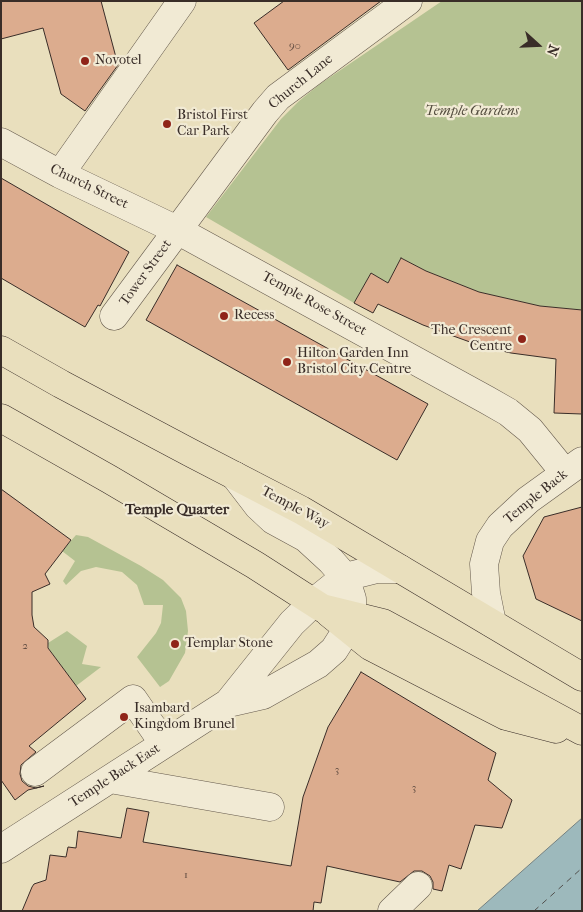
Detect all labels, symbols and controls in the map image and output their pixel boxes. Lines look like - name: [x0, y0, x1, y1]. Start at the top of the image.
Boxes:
- north arrow: [513, 20, 563, 70]
- house number: 90: [289, 39, 301, 53]
- text: N: [543, 42, 562, 58]
- street label: Church Lane: [265, 51, 337, 113]
- place label: Novotel: [95, 53, 142, 69]
- marker: Novotel: [79, 55, 91, 67]
- park label: Temple Gardens: [425, 104, 519, 120]
- place label: Bristol First Car Park: [177, 108, 248, 140]
- marker: Bristol First Car Park: [161, 118, 173, 130]
- street label: Church Street: [47, 161, 131, 213]
- street label: Tower Street: [116, 237, 176, 309]
- street label: Temple Rose Street: [259, 268, 369, 340]
- place label: Recess: [234, 308, 274, 324]
- marker: Recess: [218, 310, 230, 322]
- place label: The Crescent Centre: [431, 323, 512, 356]
- marker: The Crescent Centre: [516, 333, 528, 345]
- place label: Hilton Garden Inn Bristol City Centre: [297, 346, 411, 378]
- marker: Hilton Garden Inn Bristol City Centre: [281, 356, 293, 368]
- street label: Temple Back: [501, 466, 571, 528]
- street label: Temple Way: [258, 483, 332, 533]
- district label: Temple Quarter: [125, 501, 229, 519]
- place label: Templar Stone: [185, 636, 273, 652]
- marker: Templar Stone: [169, 638, 181, 650]
- house number: 2: [22, 639, 28, 653]
- place label: Isambard Kingdom Brunel: [134, 701, 235, 734]
- marker: Isambard Kingdom Brunel: [118, 711, 130, 723]
- street label: Temple Back East: [66, 740, 164, 812]
- house number: 3: [335, 763, 339, 777]
- house number: 3: [412, 781, 416, 795]
- house number: 1: [184, 868, 188, 882]

